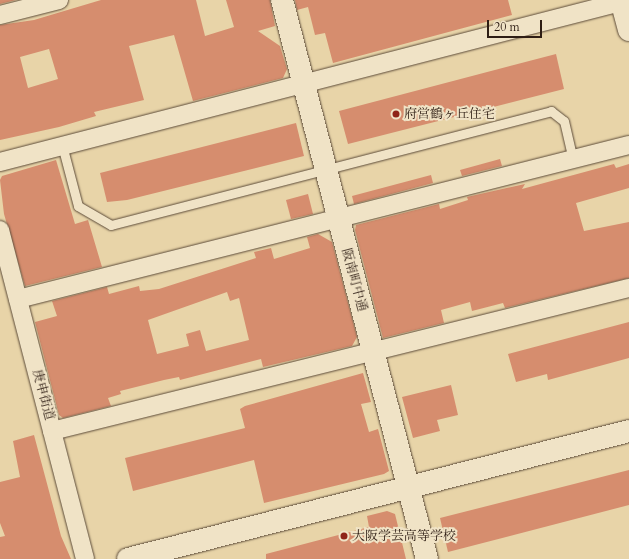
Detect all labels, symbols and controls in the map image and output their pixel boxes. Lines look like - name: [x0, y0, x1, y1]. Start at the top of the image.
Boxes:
- scale bar: [489, 12, 544, 38]
- text: 20 m: [494, 19, 520, 35]
- place label: 府営鶴ヶ丘住宅: [404, 106, 495, 122]
- marker: 府営鶴ヶ丘住宅: [391, 109, 401, 119]
- street label: 阪南町中通: [338, 247, 370, 313]
- street label: 庚申街道: [29, 368, 57, 422]
- place label: 大阪学芸高等学校: [352, 528, 456, 544]
- marker: 大阪学芸高等学校: [339, 531, 349, 541]

